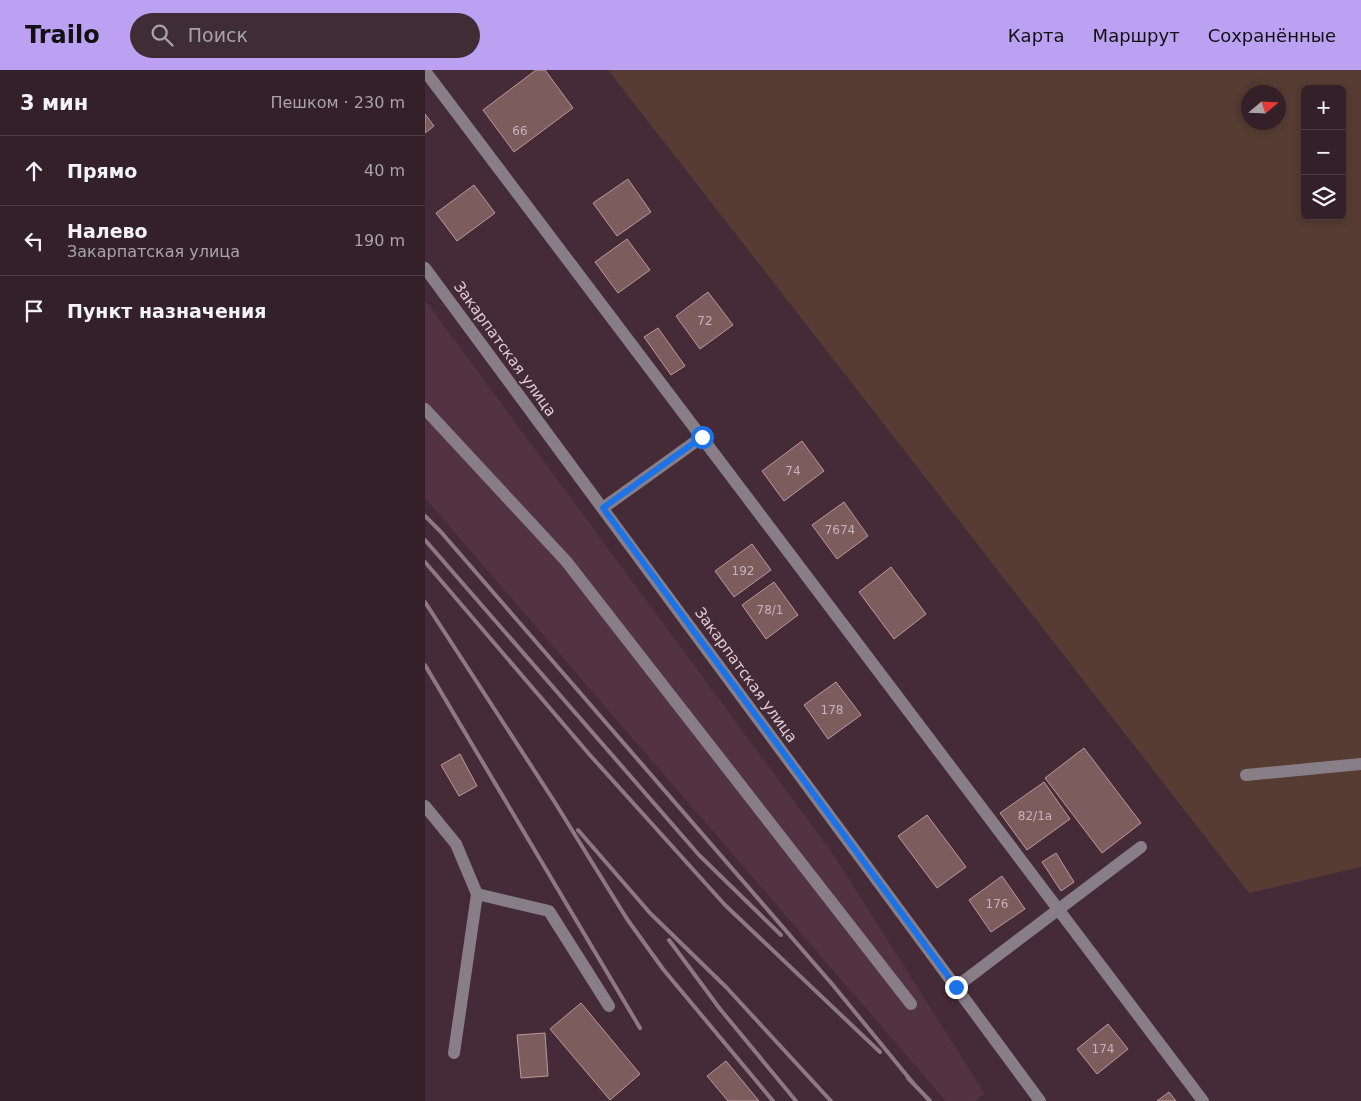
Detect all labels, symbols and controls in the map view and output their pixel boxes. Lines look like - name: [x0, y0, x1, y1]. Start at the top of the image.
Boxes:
- search box: [130, 13, 480, 58]
- text: Trailo: [25, 21, 100, 49]
- icon: search: [148, 21, 176, 49]
- text: Поиск: [188, 24, 248, 46]
- text: Карта: [1008, 25, 1065, 46]
- text: Маршрут: [1093, 25, 1180, 46]
- text: Сохранённые: [1208, 25, 1336, 46]
- north arrow: [1241, 85, 1286, 130]
- map controls: [1301, 85, 1346, 220]
- button: +: [1301, 85, 1346, 130]
- text: 3 мин: [20, 91, 88, 115]
- text: Пешком · 230 m: [270, 93, 405, 112]
- house number: 66: [512, 124, 528, 138]
- button: −: [1301, 130, 1346, 175]
- icon: ahead: [20, 157, 48, 185]
- text: Прямо: [67, 160, 137, 182]
- text: 40 m: [364, 161, 405, 180]
- button: layers: [1301, 175, 1346, 220]
- text: Налево: [67, 220, 148, 242]
- icon: left: [20, 227, 48, 255]
- text: 190 m: [354, 231, 405, 250]
- text: Закарпатская улица: [67, 242, 240, 261]
- street label: Закарпатская улица: [450, 278, 560, 420]
- icon: arrive: [20, 297, 48, 325]
- text: Пункт назначения: [67, 300, 266, 322]
- house number: 72: [697, 314, 713, 328]
- route start: [691, 426, 714, 449]
- house number: 74: [785, 464, 801, 478]
- house number: 7674: [825, 523, 855, 537]
- house number: 192: [732, 564, 754, 578]
- house number: 78/1: [757, 603, 783, 617]
- street label: Закарпатская улица: [691, 604, 801, 746]
- house number: 178: [821, 703, 843, 717]
- house number: 82/1а: [1018, 809, 1052, 823]
- house number: 176: [986, 897, 1008, 911]
- route end: [945, 976, 968, 999]
- house number: 174: [1092, 1042, 1114, 1056]

